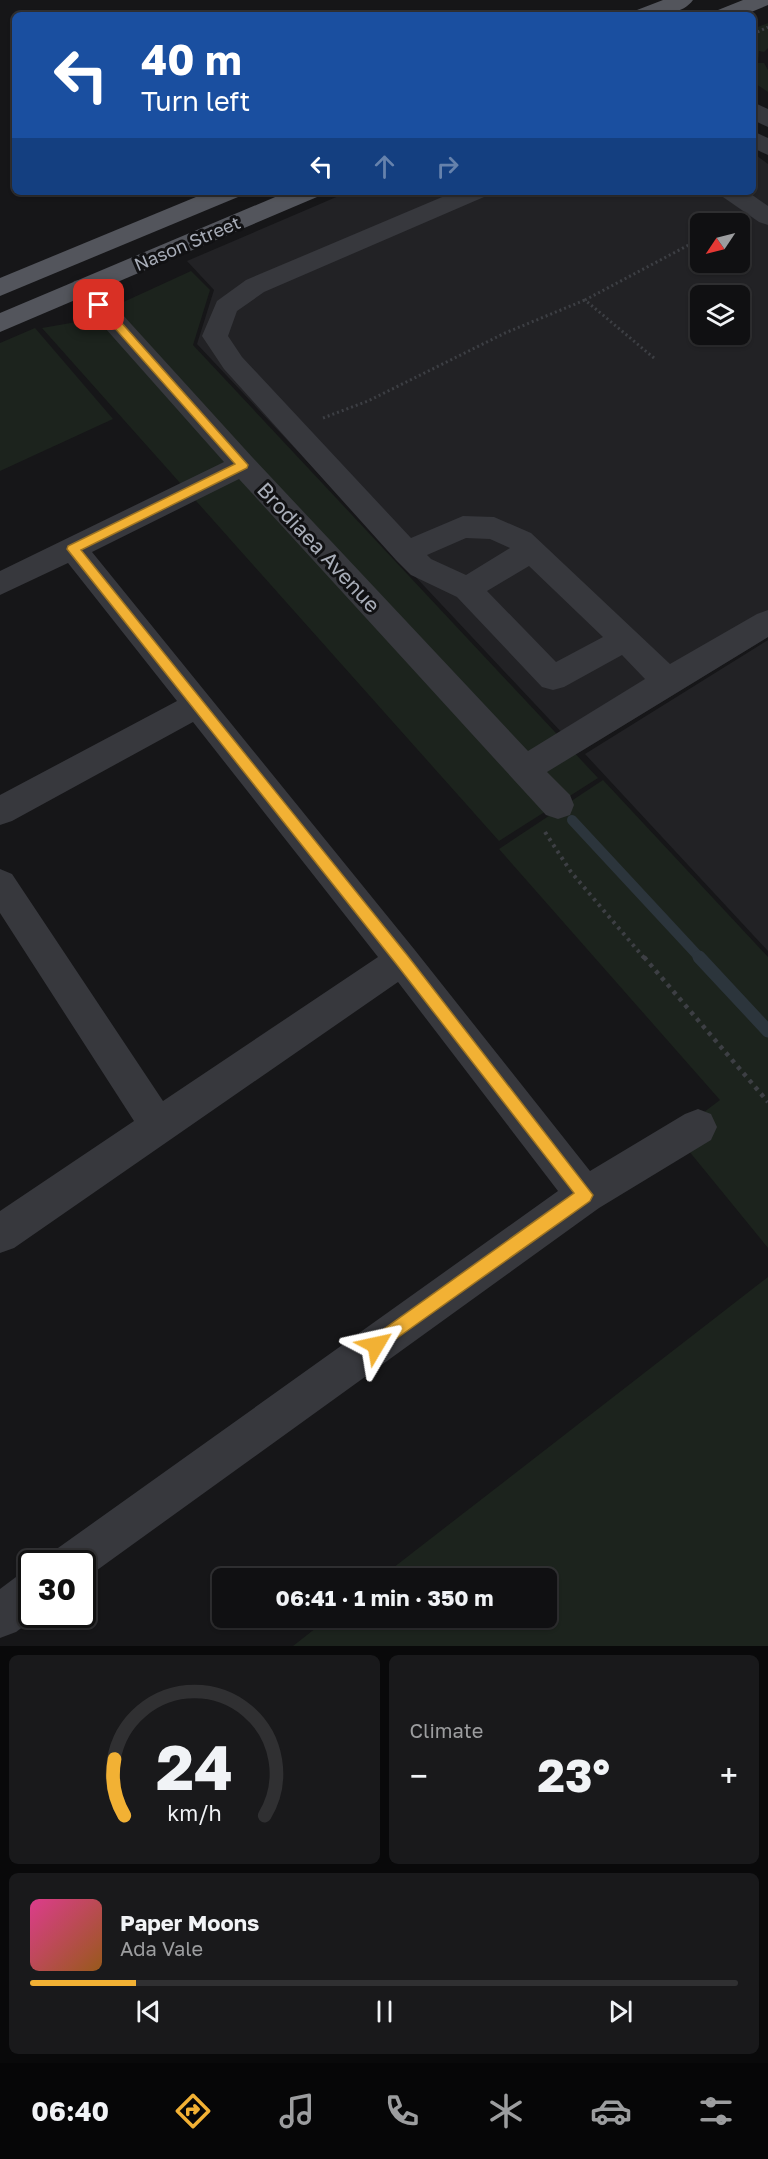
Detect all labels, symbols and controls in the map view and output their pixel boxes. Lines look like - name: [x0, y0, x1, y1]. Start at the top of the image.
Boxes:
- text: 40 m: [141, 34, 242, 84]
- icon: left: [42, 36, 120, 114]
- text: Turn left: [141, 85, 250, 117]
- icon: left: [305, 150, 338, 183]
- icon: ahead: [368, 150, 401, 183]
- icon: right: [431, 150, 464, 183]
- street label: Nason Street: [131, 211, 243, 275]
- north arrow: [690, 213, 750, 273]
- map controls: [690, 213, 750, 345]
- pin: [73, 279, 124, 330]
- button: layers: [690, 285, 750, 345]
- icon: arrive: [82, 288, 115, 321]
- street label: Brodiaea Avenue: [252, 477, 386, 617]
- position arrow: [344, 1313, 408, 1377]
- speed limit sign: 30: [18, 1550, 96, 1628]
- text: 06:41 · 1 min · 350 m: [276, 1584, 493, 1611]
- text: Climate: [410, 1718, 483, 1742]
- text: 24: [156, 1729, 233, 1804]
- text: 23°: [538, 1748, 610, 1802]
- text: −: [410, 1756, 428, 1795]
- text: +: [720, 1756, 738, 1795]
- text: km/h: [167, 1801, 222, 1827]
- text: Paper Moons: [120, 1909, 259, 1936]
- text: Ada Vale: [120, 1936, 203, 1960]
- icon: previous: [132, 1995, 165, 2028]
- icon: pause: [368, 1995, 401, 2028]
- icon: next: [604, 1995, 637, 2028]
- icon: directions: [172, 2090, 214, 2132]
- icon: music: [276, 2090, 318, 2132]
- icon: phone: [381, 2090, 423, 2132]
- icon: climate: [485, 2090, 527, 2132]
- icon: car: [590, 2090, 632, 2132]
- icon: filters: [695, 2090, 737, 2132]
- text: 06:40: [31, 2095, 109, 2127]

